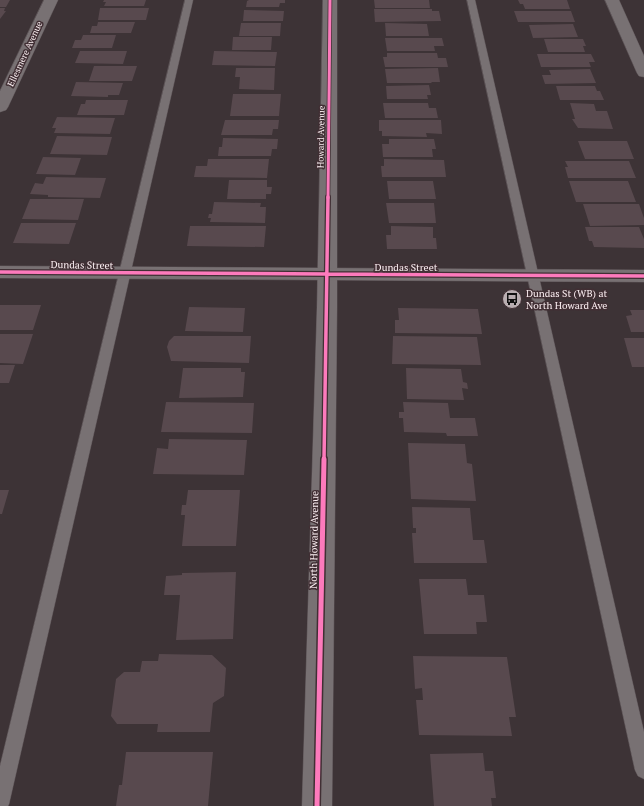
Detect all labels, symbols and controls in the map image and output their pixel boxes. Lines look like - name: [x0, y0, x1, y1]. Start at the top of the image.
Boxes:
- street label: Ellesmere Avenue: [5, 19, 46, 89]
- street label: Howard Avenue: [314, 105, 328, 168]
- street label: Dundas Street: [50, 258, 114, 272]
- street label: Dundas Street: [375, 261, 438, 274]
- place label: Dundas St (WB) at North Howard Ave: [526, 287, 607, 312]
- bus stop icon: Dundas St (WB) at North Howard Ave: [501, 288, 523, 310]
- street label: North Howard Avenue: [307, 491, 321, 589]

